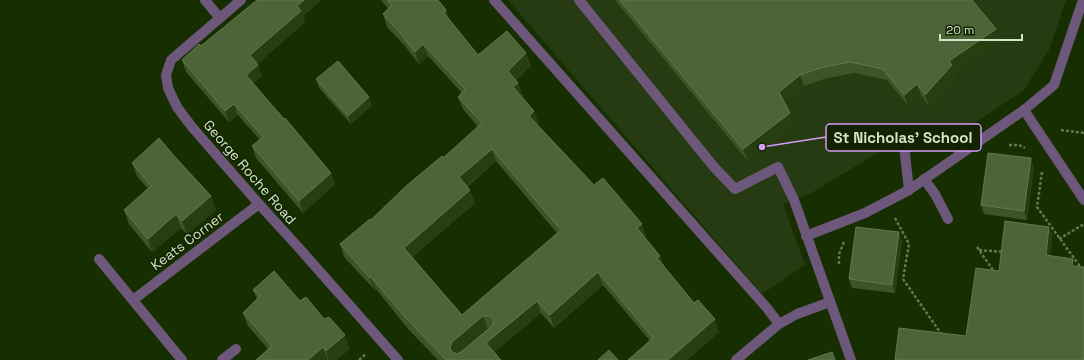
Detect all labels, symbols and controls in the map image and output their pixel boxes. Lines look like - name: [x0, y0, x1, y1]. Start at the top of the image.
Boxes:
- scale bar: [940, 16, 1022, 42]
- text: 20 m: [946, 22, 974, 38]
- street label: George Roche Road: [200, 116, 300, 228]
- callout: St Nicholas' School: [826, 124, 981, 151]
- text: St Nicholas' School: [834, 128, 972, 147]
- street label: Keats Corner: [147, 208, 227, 274]

